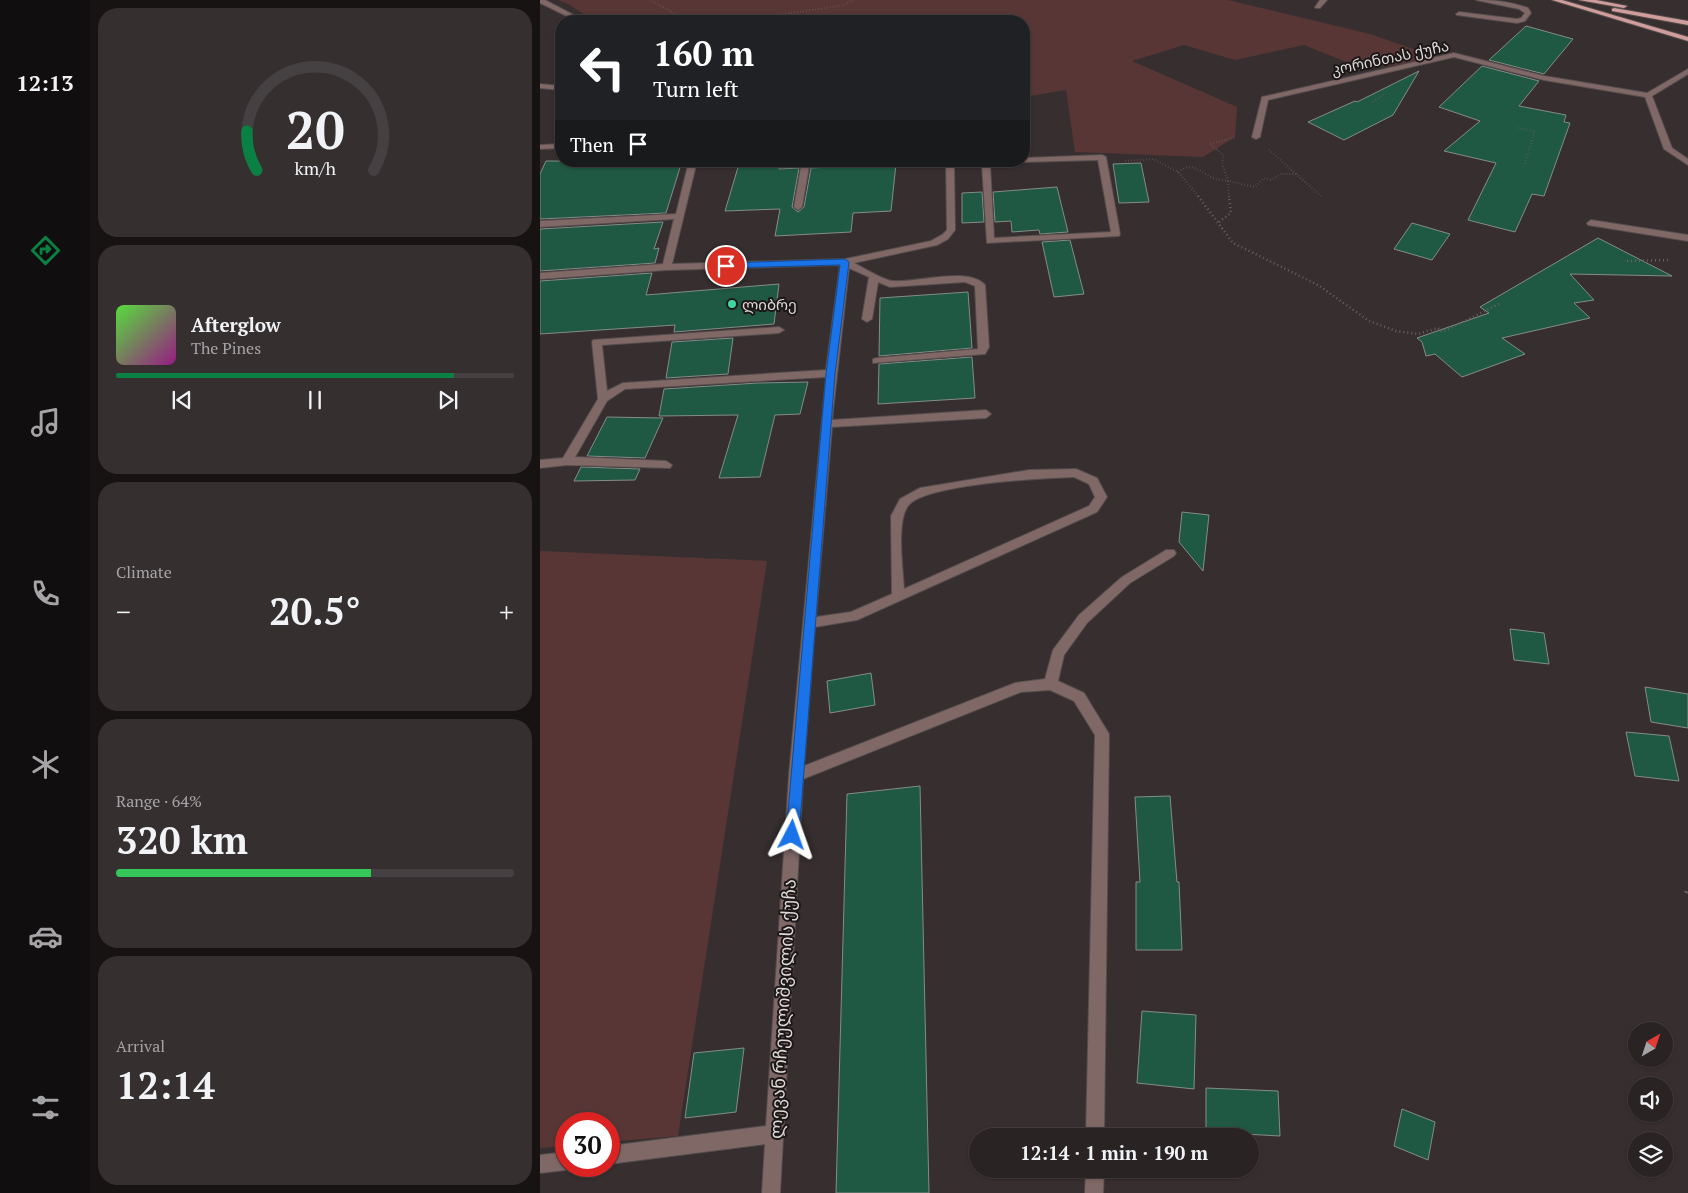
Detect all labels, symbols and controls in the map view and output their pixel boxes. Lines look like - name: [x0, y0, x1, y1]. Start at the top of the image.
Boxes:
- text: 160 m: [653, 30, 754, 76]
- icon: left: [570, 35, 635, 100]
- street label: კორინთას ქუჩა: [1329, 35, 1451, 79]
- text: 12:13: [16, 68, 74, 97]
- text: Turn left: [653, 74, 739, 103]
- text: 20: [286, 95, 344, 164]
- icon: arrive: [624, 130, 652, 158]
- text: Then: [570, 132, 614, 157]
- text: km/h: [294, 156, 336, 180]
- icon: directions: [28, 233, 63, 268]
- pin: [705, 245, 747, 287]
- icon: arrive: [712, 252, 740, 280]
- place label: ლიბრე: [742, 294, 797, 314]
- marker: ლიბრე: [726, 298, 738, 310]
- text: Afterglow: [191, 312, 281, 337]
- text: The Pines: [191, 337, 261, 359]
- icon: previous: [168, 386, 196, 414]
- icon: pause: [301, 386, 329, 414]
- icon: next: [434, 386, 462, 414]
- icon: music: [28, 405, 63, 440]
- text: Climate: [116, 561, 172, 583]
- icon: phone: [28, 576, 63, 611]
- text: 20.5°: [269, 586, 361, 636]
- text: −: [116, 593, 131, 630]
- text: +: [499, 593, 514, 630]
- icon: climate: [28, 747, 63, 782]
- text: Range · 64%: [116, 790, 202, 812]
- position arrow: [765, 808, 817, 860]
- text: 320 km: [116, 815, 248, 865]
- street label: ლევან რჩეულიშვილის ქუჩა: [763, 878, 801, 1140]
- icon: car: [28, 919, 63, 954]
- north arrow: [1628, 1022, 1672, 1068]
- map controls: [1628, 1022, 1673, 1177]
- text: Arrival: [116, 1035, 165, 1057]
- text: 12:14: [116, 1060, 215, 1110]
- button: sound: [1628, 1077, 1673, 1122]
- icon: filters: [28, 1090, 63, 1125]
- speed limit sign: 30: [555, 1112, 620, 1177]
- button: layers: [1628, 1132, 1673, 1177]
- text: 12:14 · 1 min · 190 m: [1020, 1140, 1208, 1165]

